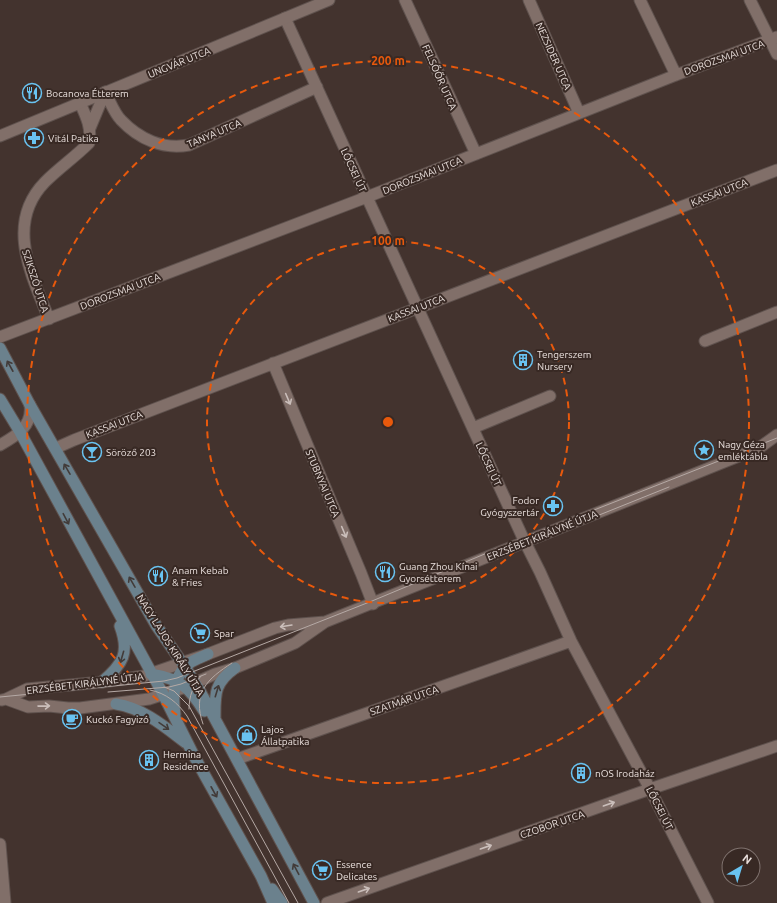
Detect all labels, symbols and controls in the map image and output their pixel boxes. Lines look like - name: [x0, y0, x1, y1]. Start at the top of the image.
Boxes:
- street label: NEZSIDER UTCA: [534, 21, 574, 92]
- street label: DOROZSMAI UTCA: [682, 38, 766, 77]
- street label: FELSŐŐR UTCA: [420, 42, 460, 112]
- street label: UNGVÁR UTCA: [146, 44, 213, 80]
- text: 200 m: [371, 54, 405, 67]
- restaurant icon: Bocanova Étterem: [21, 82, 43, 104]
- place label: Bocanova Étterem: [46, 87, 129, 99]
- street label: TANYA UTCA: [186, 117, 243, 150]
- pharmacy icon: Vitál Patika: [23, 127, 45, 149]
- place label: Vitál Patika: [48, 133, 99, 144]
- street label: LŐCSEI ÚT: [339, 146, 370, 194]
- street label: DOROZSMAI UTCA: [381, 154, 464, 196]
- street label: KASSAI UTCA: [689, 176, 750, 208]
- text: 100 m: [371, 234, 405, 247]
- street label: SZIKSZÓ UTCA: [20, 248, 52, 314]
- street label: DOROZSMAI UTCA: [79, 271, 162, 312]
- street label: KASSAI UTCA: [386, 292, 447, 324]
- building icon: Tengerszem Nursery: [512, 349, 534, 371]
- place label: Tengerszem Nursery: [537, 349, 591, 372]
- one-way arrow: [6, 361, 14, 373]
- one-way arrow: [285, 393, 292, 405]
- street label: KASSAI UTCA: [84, 408, 145, 440]
- centre of rings: [381, 415, 395, 429]
- place icon: Nagy Géza emléktábla: [693, 439, 715, 461]
- place label: Nagy Géza emléktábla: [718, 439, 768, 462]
- street label: LŐCSEI ÚT: [474, 440, 505, 488]
- bar icon: Söröző 203: [81, 441, 103, 463]
- place label: Söröző 203: [106, 447, 156, 458]
- street label: STUBNYAI UTCA: [303, 448, 342, 519]
- one-way arrow: [63, 463, 71, 475]
- place label: Fodor Gyógyszertár: [480, 495, 539, 518]
- pharmacy icon: Fodor Gyógyszertár: [542, 495, 564, 517]
- street label: ERZSÉBET KIRÁLYNÉ ÚTJA: [485, 507, 599, 563]
- one-way arrow: [63, 512, 71, 524]
- one-way arrow: [340, 526, 348, 538]
- restaurant icon: Guang Zhou Kínai Gyorsétterem: [374, 561, 396, 583]
- place label: Guang Zhou Kínai Gyorsétterem: [399, 561, 477, 584]
- restaurant icon: Anam Kebab & Fries: [147, 565, 169, 587]
- place label: Anam Kebab & Fries: [172, 565, 229, 588]
- one-way arrow: [127, 576, 135, 588]
- street label: NAGY LAJOS KIRÁLY ÚTJA: [135, 592, 207, 698]
- supermarket icon: Spar: [189, 622, 211, 644]
- one-way arrow: [280, 622, 293, 630]
- place label: Spar: [214, 628, 234, 639]
- one-way arrow: [118, 651, 125, 664]
- street label: ERZSÉBET KIRÁLYNÉ ÚTJA: [26, 670, 145, 696]
- street label: SZATMÁR UTCA: [368, 683, 440, 717]
- one-way arrow: [214, 684, 221, 697]
- one-way arrow: [37, 702, 50, 710]
- cafe icon: Kuckó Fagyizó: [61, 708, 83, 730]
- place label: Kuckó Fagyizó: [86, 714, 149, 725]
- one-way arrow: [158, 722, 169, 730]
- shop icon: Lajos Állatpatika: [236, 724, 258, 746]
- place label: Lajos Állatpatika: [261, 724, 309, 747]
- building icon: Hermina Residence: [138, 749, 160, 771]
- place label: Hermina Residence: [163, 749, 209, 772]
- building icon: nOS Irodaház: [570, 762, 592, 784]
- place label: nOS Irodaház: [595, 768, 655, 779]
- street label: LŐCSEI ÚT: [644, 784, 676, 832]
- one-way arrow: [211, 785, 218, 797]
- one-way arrow: [603, 799, 615, 807]
- street label: CZOBOR UTCA: [519, 808, 586, 841]
- one-way arrow: [480, 843, 493, 850]
- north arrow: [721, 847, 761, 887]
- text: N: [740, 852, 754, 866]
- supermarket icon: Essence Delicates: [311, 859, 333, 881]
- place label: Essence Delicates: [336, 859, 377, 882]
- one-way arrow: [291, 863, 299, 875]
- one-way arrow: [357, 886, 370, 893]

